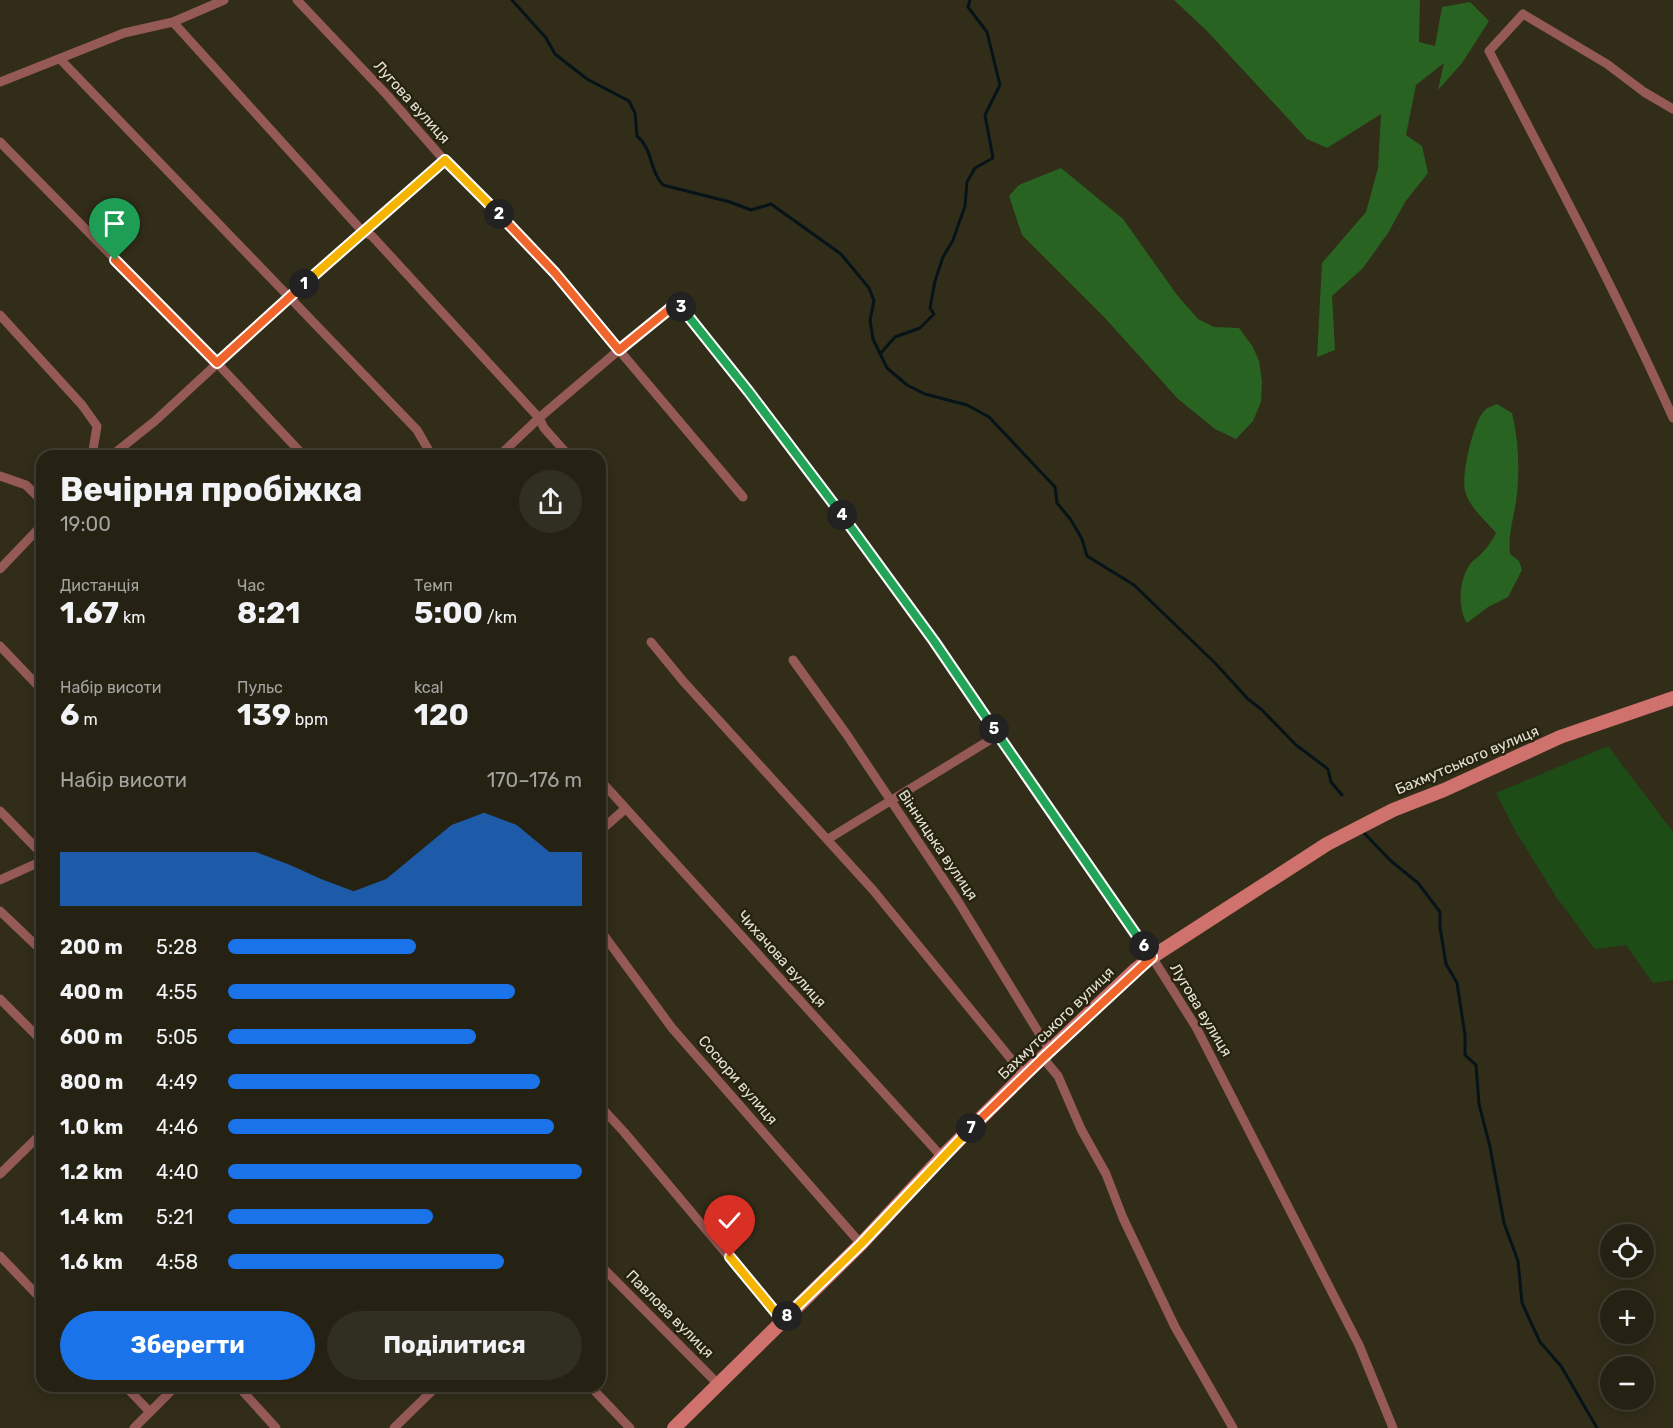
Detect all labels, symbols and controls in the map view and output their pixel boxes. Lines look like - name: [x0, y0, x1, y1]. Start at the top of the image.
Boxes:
- street label: Лугова вулиця: [370, 57, 454, 147]
- pin: [89, 198, 140, 260]
- pin: 2: [484, 199, 514, 229]
- text: 2: [494, 204, 504, 223]
- icon: arrive: [98, 207, 131, 240]
- pin: 1: [289, 269, 319, 299]
- text: 1: [300, 274, 308, 293]
- pin: 3: [666, 292, 696, 322]
- text: 3: [676, 297, 686, 316]
- text: Вечірня пробіжка: [60, 470, 362, 509]
- button: share: [519, 470, 582, 533]
- pin: 4: [827, 500, 857, 530]
- text: 4: [837, 505, 847, 524]
- text: 19:00: [60, 512, 111, 536]
- text: Дистанція: [60, 576, 139, 595]
- text: Час: [237, 576, 265, 595]
- text: Темп: [414, 576, 453, 595]
- text: 1.67: [60, 595, 119, 631]
- text: 8:21: [237, 595, 300, 631]
- text: 5:00: [414, 595, 483, 631]
- text: km: [119, 608, 145, 627]
- text: /km: [483, 608, 517, 627]
- text: Набір висоти: [60, 678, 162, 697]
- text: Пульс: [237, 678, 283, 697]
- text: kcal: [414, 678, 443, 697]
- text: 6: [60, 697, 80, 733]
- text: 139: [237, 697, 291, 733]
- text: 120: [414, 697, 469, 733]
- text: m: [80, 710, 98, 729]
- text: bpm: [291, 710, 328, 729]
- pin: 5: [979, 714, 1009, 744]
- text: 5: [989, 719, 999, 738]
- street label: Бахмутського вулиця: [1393, 722, 1541, 798]
- text: Набір висоти: [60, 768, 187, 792]
- text: 170–176 m: [487, 768, 582, 792]
- street label: Вінницька вулиця: [894, 786, 982, 904]
- street label: Чихачова вулиця: [734, 907, 830, 1011]
- pin: 6: [1129, 931, 1159, 961]
- text: 200 m: [60, 935, 123, 959]
- text: 5:28: [156, 935, 197, 959]
- text: 6: [1139, 936, 1149, 955]
- street label: Лугова вулиця: [1166, 960, 1236, 1060]
- street label: Бахмутського вулиця: [994, 963, 1118, 1083]
- text: 400 m: [60, 980, 123, 1004]
- text: 4:55: [156, 980, 197, 1004]
- text: 600 m: [60, 1025, 123, 1049]
- text: 5:05: [156, 1025, 198, 1049]
- street label: Сосюри вулиця: [694, 1032, 782, 1128]
- text: 800 m: [60, 1070, 123, 1094]
- text: 4:49: [156, 1070, 198, 1094]
- pin: 7: [956, 1113, 986, 1143]
- text: 1.0 km: [60, 1115, 123, 1139]
- text: 4:46: [156, 1115, 198, 1139]
- text: 7: [966, 1118, 976, 1137]
- text: 1.2 km: [60, 1160, 123, 1184]
- text: 4:40: [156, 1160, 199, 1184]
- pin: [704, 1195, 755, 1257]
- icon: check: [713, 1204, 746, 1237]
- text: 1.4 km: [60, 1205, 123, 1229]
- text: 5:21: [156, 1205, 193, 1229]
- map controls: [1600, 1224, 1654, 1410]
- button: locate: [1600, 1224, 1654, 1278]
- text: 1.6 km: [60, 1250, 123, 1274]
- text: 4:58: [156, 1250, 198, 1274]
- street label: Павлова вулиця: [622, 1266, 718, 1362]
- button: +: [1600, 1290, 1654, 1344]
- pin: 8: [772, 1301, 802, 1331]
- text: 8: [782, 1306, 792, 1325]
- button: Зберегти: [60, 1311, 315, 1380]
- button: Поділитися: [327, 1311, 582, 1380]
- button: −: [1600, 1356, 1654, 1410]

